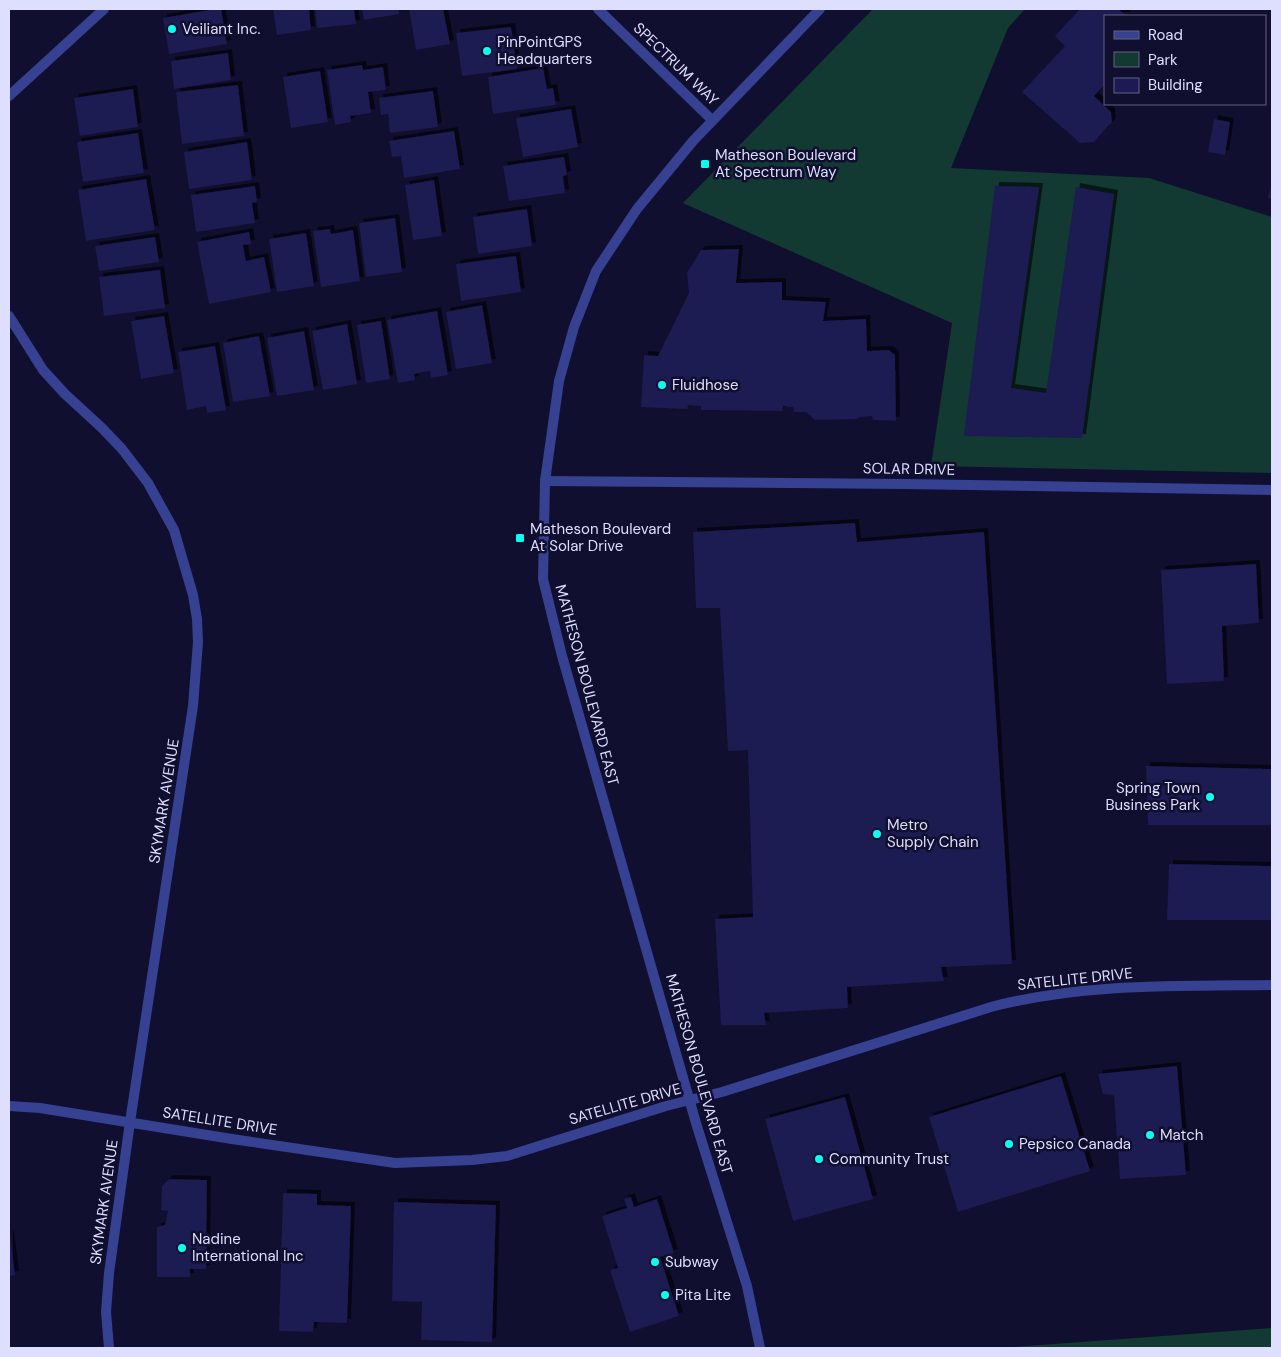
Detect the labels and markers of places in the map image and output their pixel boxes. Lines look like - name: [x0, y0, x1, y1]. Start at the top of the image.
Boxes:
- place label: Veiliant Inc.: [182, 19, 260, 39]
- marker: Veiliant Inc.: [166, 23, 178, 35]
- place label: PinPointGPS Headquarters: [497, 32, 592, 69]
- marker: PinPointGPS Headquarters: [481, 45, 493, 57]
- place label: Matheson Boulevard At Spectrum Way: [715, 145, 856, 182]
- marker: Matheson Boulevard At Spectrum Way: [699, 158, 711, 170]
- place label: Fluidhose: [672, 375, 739, 395]
- marker: Fluidhose: [656, 379, 668, 391]
- place label: Matheson Boulevard At Solar Drive: [530, 519, 671, 556]
- marker: Matheson Boulevard At Solar Drive: [514, 532, 526, 544]
- place label: Spring Town Business Park: [1105, 778, 1200, 815]
- marker: Spring Town Business Park: [1204, 791, 1216, 803]
- place label: Metro Supply Chain: [887, 815, 979, 852]
- marker: Metro Supply Chain: [871, 828, 883, 840]
- place label: Match: [1160, 1125, 1203, 1145]
- marker: Match: [1144, 1129, 1156, 1141]
- place label: Pepsico Canada: [1019, 1134, 1131, 1154]
- marker: Pepsico Canada: [1003, 1138, 1015, 1150]
- place label: Community Trust: [829, 1149, 949, 1169]
- marker: Community Trust: [813, 1153, 825, 1165]
- place label: Nadine International Inc: [192, 1229, 304, 1266]
- marker: Nadine International Inc: [176, 1242, 188, 1254]
- place label: Subway: [665, 1252, 720, 1272]
- marker: Subway: [649, 1256, 661, 1268]
- place label: Pita Lite: [675, 1285, 731, 1305]
- marker: Pita Lite: [659, 1289, 671, 1301]

